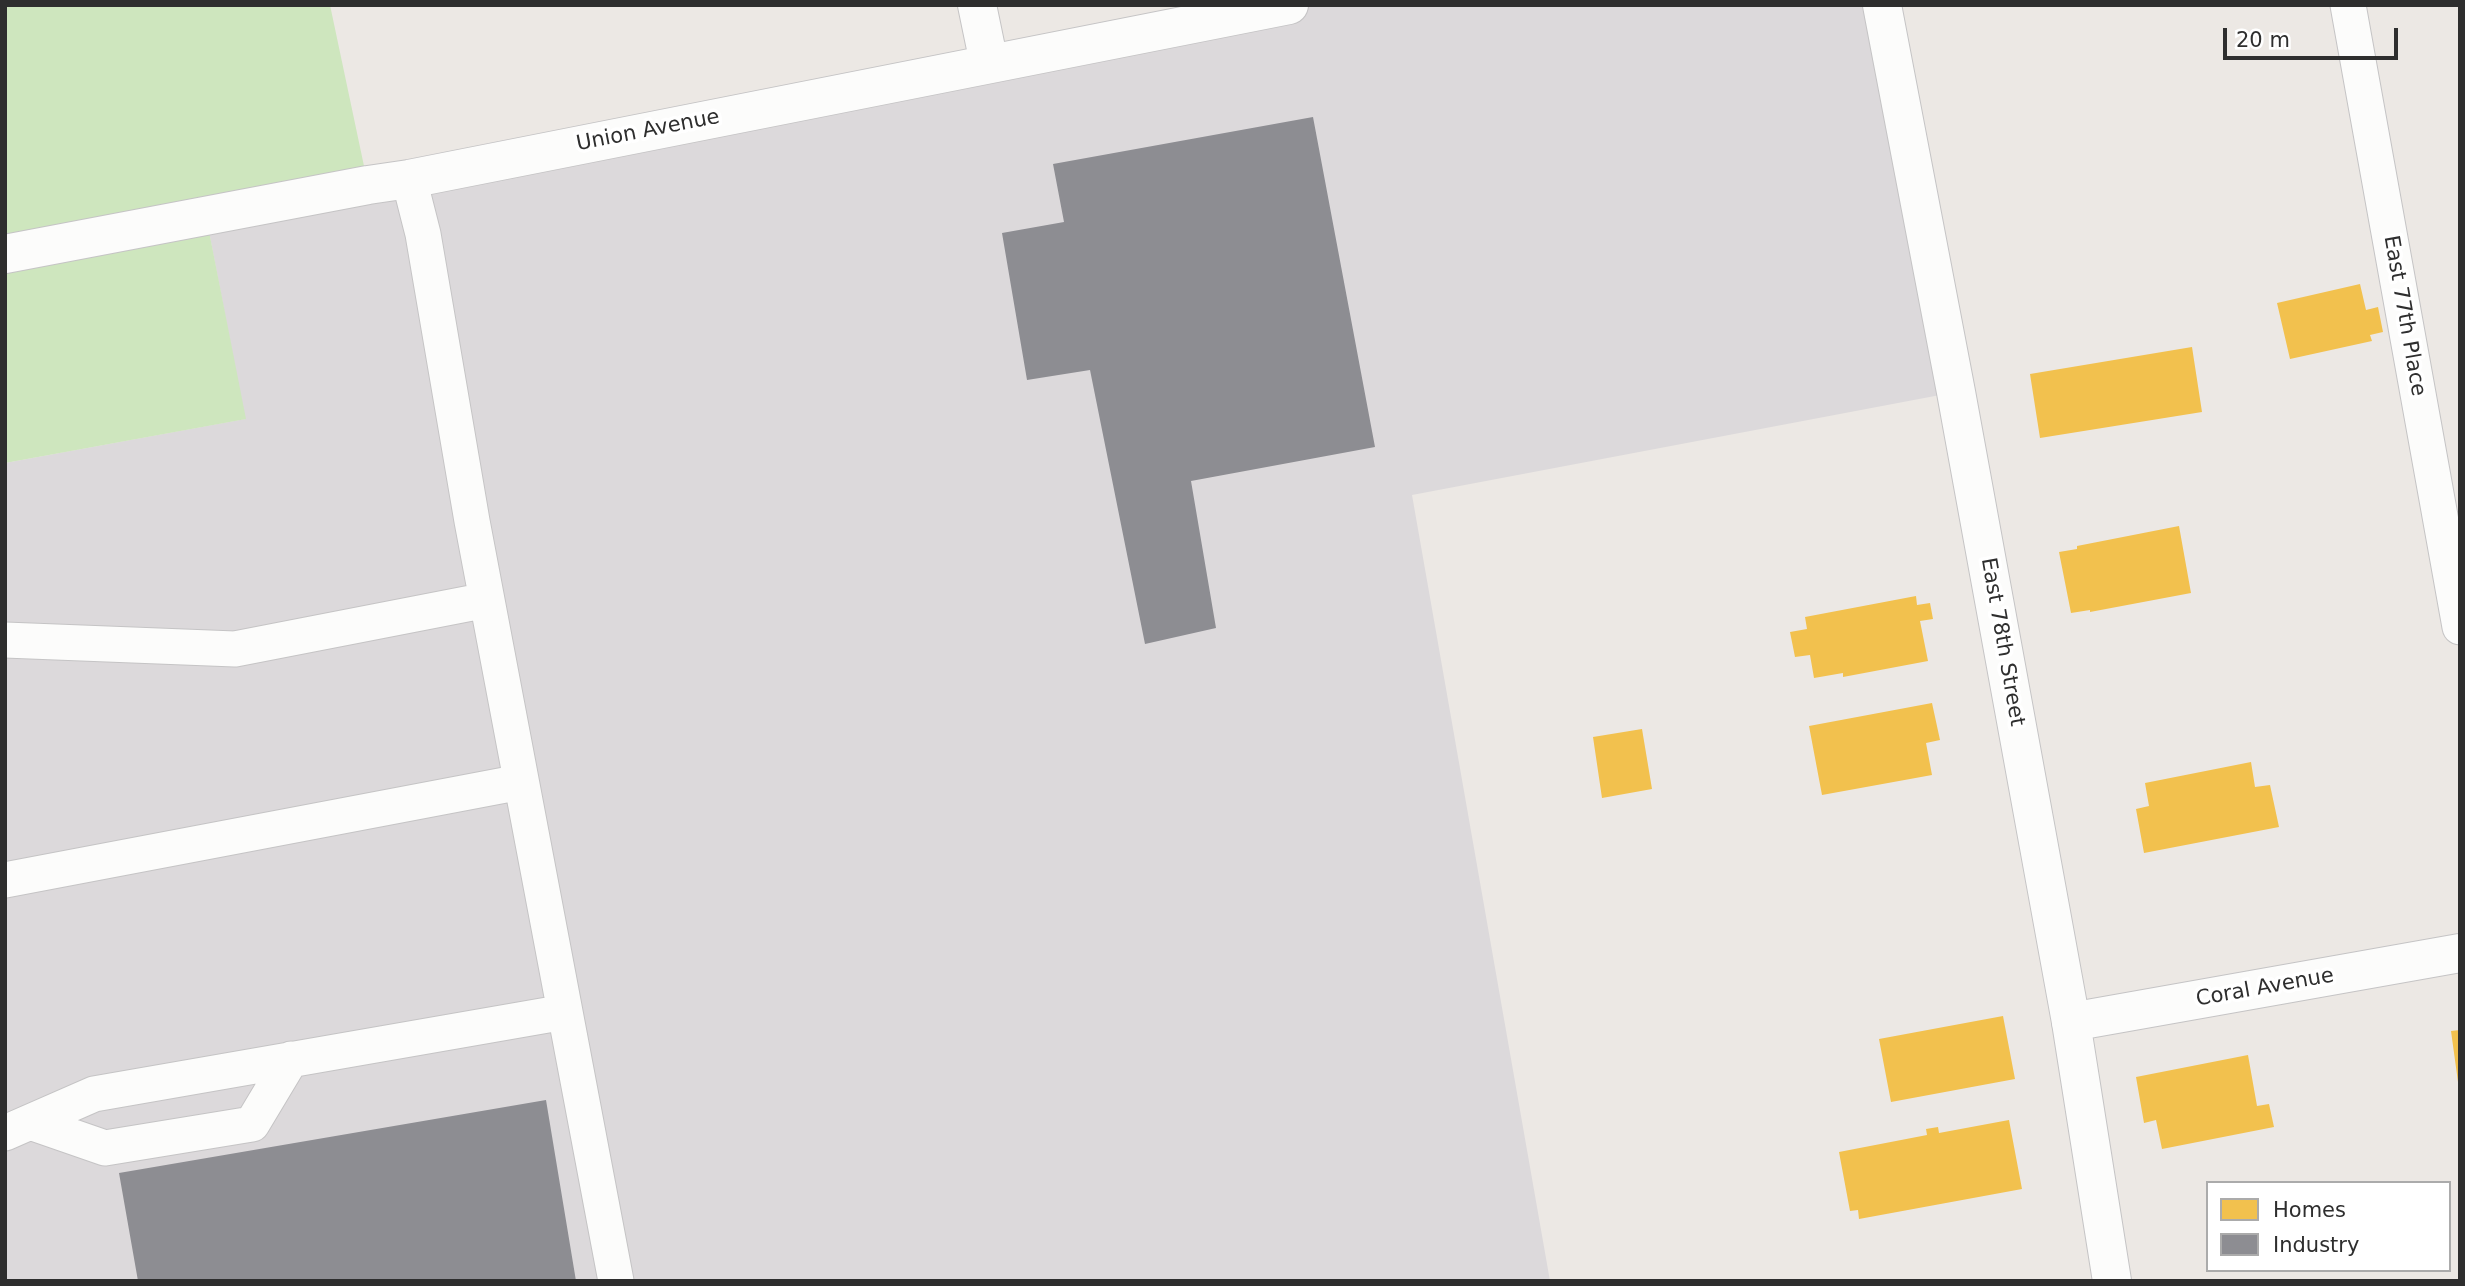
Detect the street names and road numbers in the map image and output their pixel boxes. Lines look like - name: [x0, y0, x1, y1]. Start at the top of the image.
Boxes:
- street label: Union Avenue: [574, 105, 722, 157]
- street label: East 77th Place: [2377, 234, 2431, 398]
- street label: East 78th Street: [1975, 556, 2029, 728]
- street label: Coral Avenue: [2194, 963, 2336, 1013]

